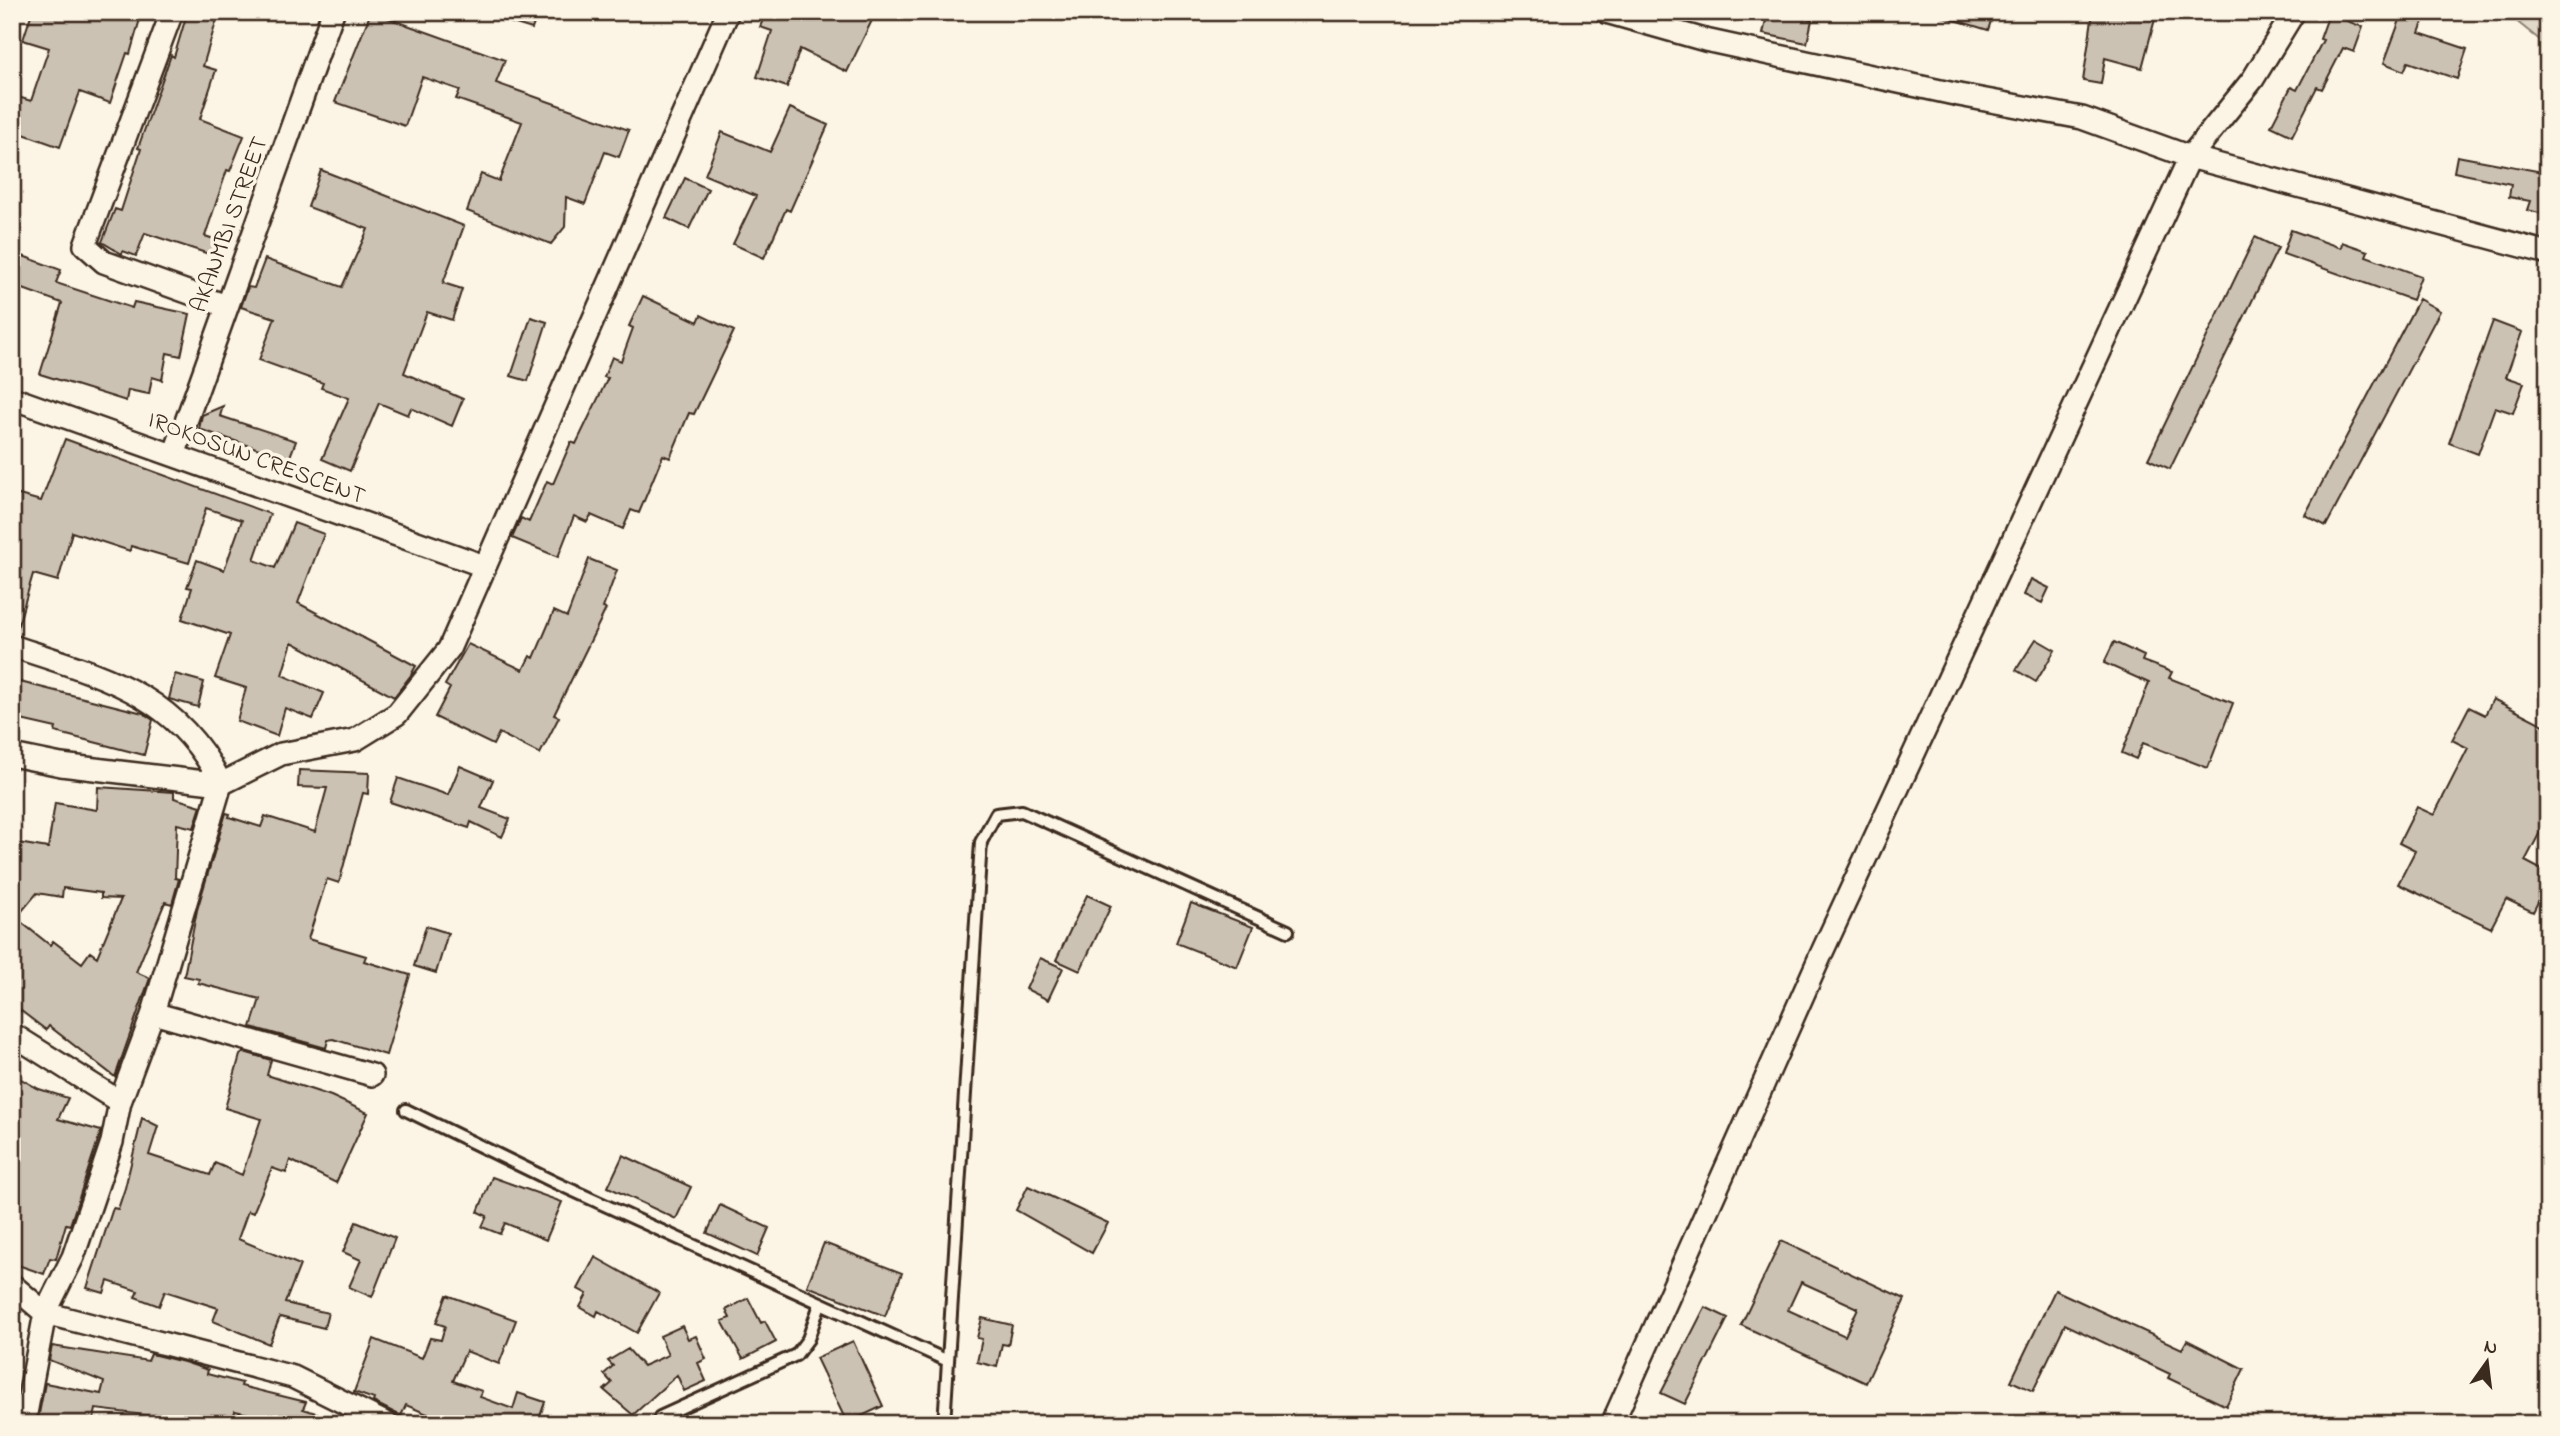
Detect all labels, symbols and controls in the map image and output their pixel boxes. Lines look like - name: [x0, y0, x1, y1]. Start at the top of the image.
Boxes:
- street label: AKANMBI STREET: [182, 132, 279, 318]
- street label: IROKOSUN CRESCENT: [142, 404, 370, 515]
- north arrow: [2452, 1328, 2522, 1398]
- text: N: [2481, 1333, 2500, 1363]

